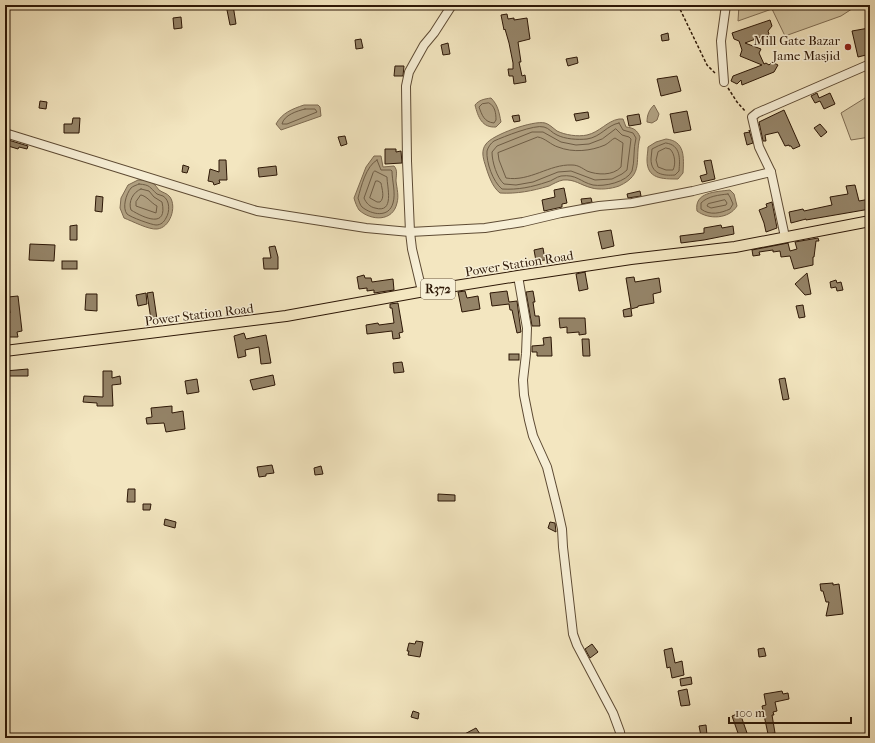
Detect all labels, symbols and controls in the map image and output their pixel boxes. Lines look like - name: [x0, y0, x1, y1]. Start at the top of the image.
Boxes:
- place label: Mill Gate Bazar Jame Masjid: [753, 33, 841, 63]
- marker: Mill Gate Bazar Jame Masjid: [843, 42, 853, 52]
- street label: Power Station Road: [464, 247, 575, 279]
- road number: R372: [421, 279, 455, 299]
- street label: Power Station Road: [144, 300, 255, 329]
- scale bar: [729, 699, 851, 725]
- text: 100 m: [735, 706, 765, 720]

